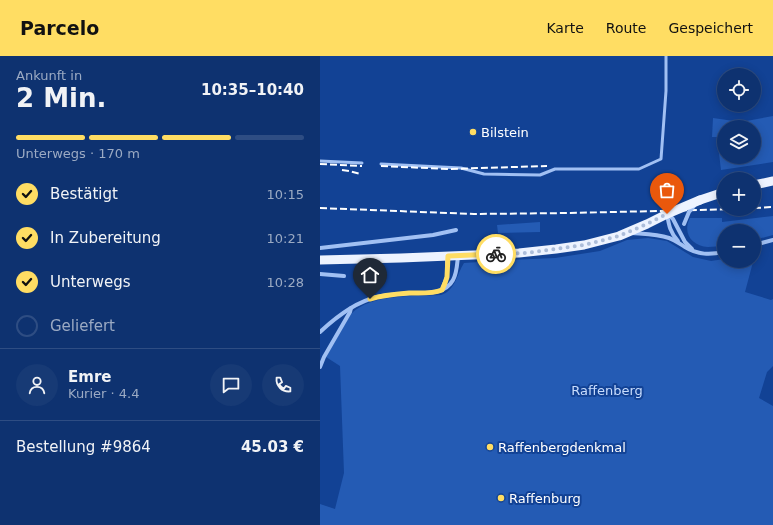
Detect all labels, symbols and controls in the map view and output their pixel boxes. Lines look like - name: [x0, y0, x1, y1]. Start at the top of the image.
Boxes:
- text: Parcelo: [20, 17, 99, 39]
- text: Karte: [546, 20, 584, 36]
- text: Route: [606, 20, 646, 36]
- text: Gespeichert: [668, 20, 753, 36]
- text: Ankunft in: [16, 68, 82, 83]
- map controls: [717, 68, 761, 268]
- button: locate: [717, 68, 761, 112]
- text: 10:35–10:40: [201, 81, 304, 99]
- text: 2 Min.: [16, 83, 106, 113]
- button: layers: [717, 120, 761, 164]
- place label: Bilstein: [481, 125, 529, 140]
- marker: Bilstein: [468, 127, 478, 137]
- text: Unterwegs · 170 m: [16, 146, 140, 161]
- button: +: [717, 172, 761, 216]
- pin: [650, 173, 684, 214]
- icon: bag: [656, 179, 678, 201]
- icon: check: [16, 183, 38, 205]
- text: Bestätigt: [50, 185, 118, 203]
- text: 10:15: [267, 187, 304, 202]
- button: −: [717, 224, 761, 268]
- icon: check: [16, 227, 38, 249]
- text: In Zubereitung: [50, 229, 161, 247]
- text: 10:21: [267, 231, 304, 246]
- courier: [476, 234, 516, 274]
- icon: bike: [485, 243, 507, 265]
- pin: [353, 258, 387, 299]
- icon: home: [359, 264, 381, 286]
- icon: check: [16, 271, 38, 293]
- text: Unterwegs: [50, 273, 131, 291]
- text: 10:28: [267, 275, 304, 290]
- text: Geliefert: [50, 317, 115, 335]
- button: person: [16, 364, 58, 406]
- button: chat: [210, 364, 252, 406]
- button: phone: [262, 364, 304, 406]
- text: Emre: [68, 368, 111, 386]
- park label: Raffenberg: [571, 383, 643, 398]
- text: Kurier · 4.4: [68, 386, 140, 401]
- text: Bestellung #9864: [16, 438, 151, 456]
- text: 45.03 €: [241, 438, 304, 456]
- place label: Raffenbergdenkmal: [498, 440, 626, 455]
- marker: Raffenbergdenkmal: [485, 442, 495, 452]
- place label: Raffenburg: [509, 491, 581, 506]
- marker: Raffenburg: [496, 493, 506, 503]

